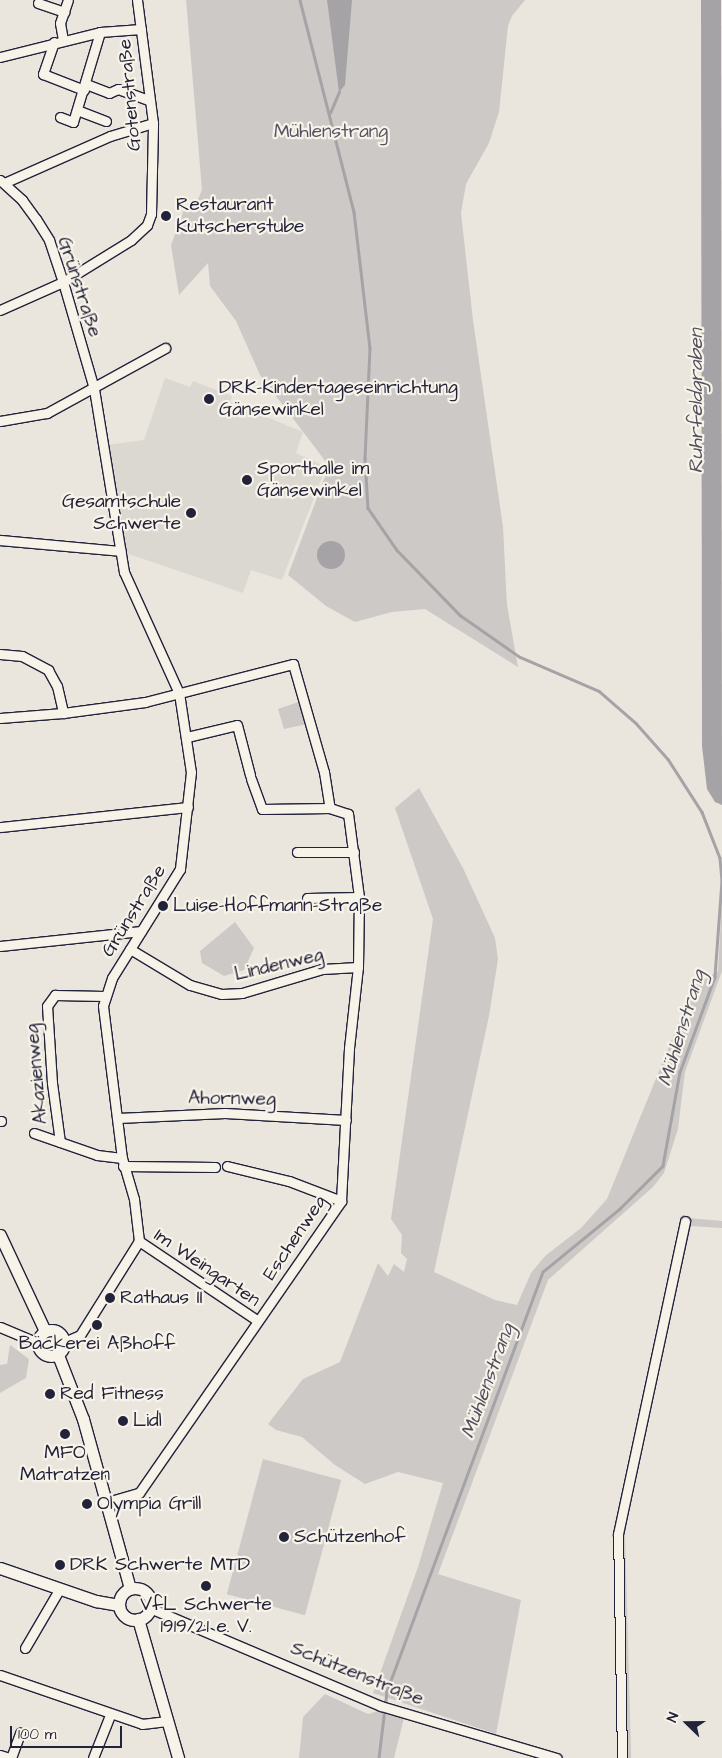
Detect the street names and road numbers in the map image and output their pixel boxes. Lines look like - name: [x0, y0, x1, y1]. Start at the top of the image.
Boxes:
- street label: Gotenstraße: [114, 38, 146, 152]
- street label: Grünstraße: [52, 234, 106, 340]
- street label: Grünstraße: [97, 861, 171, 961]
- street label: Lindenweg: [232, 944, 326, 986]
- street label: Akazienweg: [21, 1023, 53, 1125]
- street label: Ahornweg: [188, 1087, 276, 1111]
- street label: Eschenweg: [258, 1191, 332, 1285]
- street label: Im Weingarten: [150, 1224, 264, 1312]
- street label: Schützenstraße: [287, 1637, 427, 1711]

